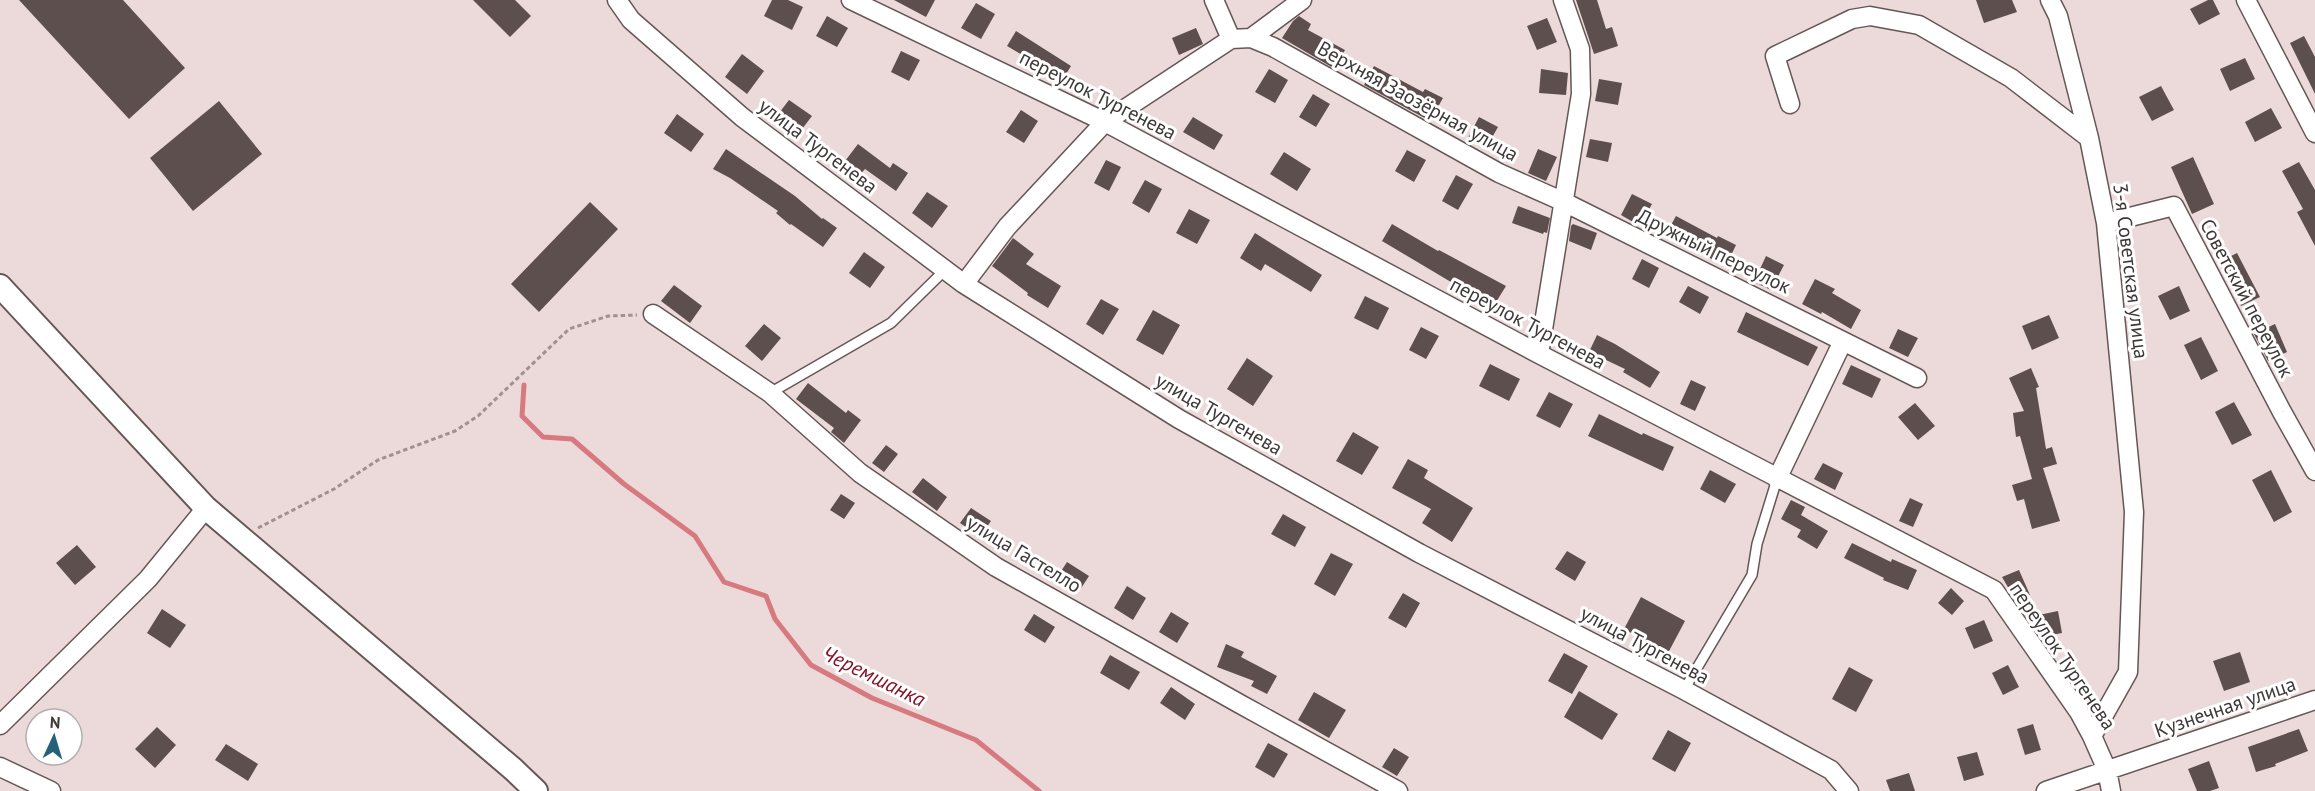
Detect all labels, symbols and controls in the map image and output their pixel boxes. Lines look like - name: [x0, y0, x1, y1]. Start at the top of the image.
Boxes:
- street label: Верхняя Заозёрная улица: [1313, 35, 1523, 167]
- street label: переулок Тургенева: [1015, 44, 1181, 146]
- street label: улица Тургенева: [753, 93, 883, 199]
- street label: 3-я Советская улица: [2107, 182, 2155, 360]
- street label: Дружный переулок: [1633, 203, 1795, 300]
- street label: Советский переулок: [2194, 214, 2300, 382]
- street label: переулок Тургенева: [1446, 271, 1610, 375]
- street label: улица Тургенева: [1151, 367, 1287, 461]
- street label: улица Гастелло: [962, 509, 1086, 599]
- street label: переулок Тургенева: [2004, 577, 2122, 735]
- street label: улица Тургенева: [1576, 600, 1714, 690]
- water label: Черемшанка: [818, 639, 931, 713]
- street label: Кузнечная улица: [2151, 671, 2299, 743]
- north arrow: [24, 707, 84, 767]
- text: N: [49, 712, 61, 732]

